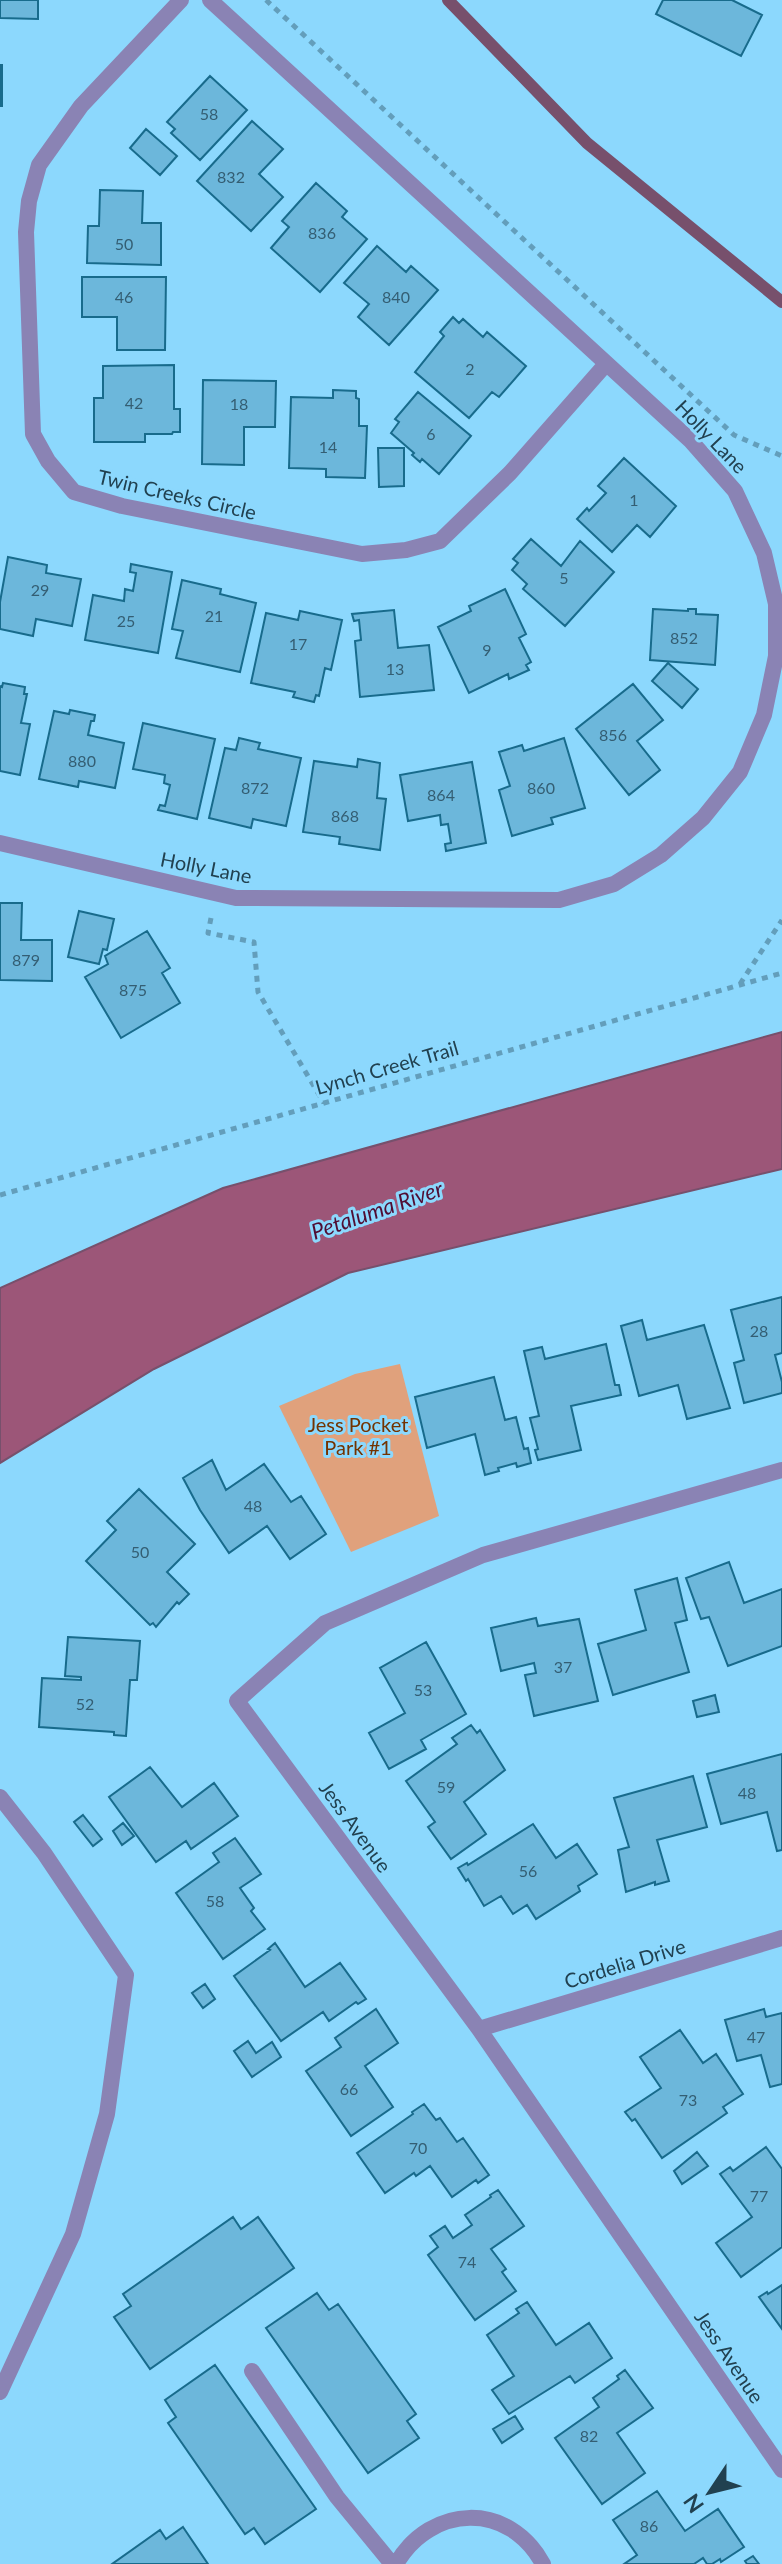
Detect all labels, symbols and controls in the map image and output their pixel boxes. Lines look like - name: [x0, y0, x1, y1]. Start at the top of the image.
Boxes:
- house number: 58: [200, 104, 218, 123]
- house number: 832: [217, 167, 245, 186]
- house number: 836: [308, 223, 336, 242]
- house number: 50: [115, 234, 133, 253]
- house number: 46: [115, 287, 133, 306]
- house number: 840: [382, 287, 410, 306]
- house number: 2: [465, 359, 475, 378]
- house number: 42: [125, 393, 143, 412]
- house number: 18: [230, 394, 248, 413]
- street label: Holly Lane: [671, 395, 753, 478]
- house number: 6: [426, 424, 436, 443]
- house number: 14: [319, 437, 337, 456]
- street label: Twin Creeks Circle: [96, 464, 259, 524]
- house number: 1: [629, 490, 639, 509]
- house number: 5: [559, 568, 569, 587]
- house number: 29: [31, 580, 49, 599]
- house number: 21: [205, 606, 223, 625]
- house number: 25: [117, 611, 135, 630]
- house number: 852: [670, 628, 698, 647]
- house number: 17: [289, 634, 307, 653]
- house number: 9: [482, 640, 492, 659]
- house number: 13: [386, 659, 404, 678]
- house number: 856: [599, 725, 627, 744]
- house number: 880: [68, 751, 96, 770]
- house number: 872: [241, 778, 269, 797]
- house number: 860: [527, 778, 555, 797]
- house number: 864: [427, 785, 455, 804]
- house number: 868: [331, 806, 359, 825]
- street label: Holly Lane: [158, 846, 254, 888]
- house number: 879: [12, 950, 40, 969]
- house number: 875: [119, 980, 147, 999]
- street label: Lynch Creek Trail: [312, 1035, 461, 1099]
- water label: Petaluma River: [307, 1174, 447, 1245]
- house number: 28: [750, 1321, 768, 1340]
- park label: Jess Pocket Park #1: [308, 1412, 408, 1459]
- house number: 48: [244, 1496, 262, 1515]
- house number: 50: [131, 1542, 149, 1561]
- house number: 37: [554, 1657, 572, 1676]
- house number: 53: [414, 1680, 432, 1699]
- house number: 52: [76, 1694, 94, 1713]
- street label: Jess Avenue: [315, 1776, 397, 1877]
- house number: 59: [437, 1777, 455, 1796]
- house number: 48: [738, 1783, 756, 1802]
- house number: 56: [519, 1861, 537, 1880]
- house number: 58: [206, 1891, 224, 1910]
- street label: Cordelia Drive: [561, 1933, 688, 1993]
- house number: 47: [747, 2027, 765, 2046]
- house number: 66: [340, 2079, 358, 2098]
- house number: 73: [679, 2090, 697, 2109]
- house number: 70: [409, 2138, 427, 2157]
- house number: 77: [750, 2186, 768, 2205]
- house number: 74: [458, 2252, 476, 2271]
- street label: Jess Avenue: [690, 2306, 770, 2407]
- house number: 82: [580, 2426, 598, 2445]
- north arrow: [670, 2452, 750, 2532]
- text: N: [677, 2489, 709, 2518]
- house number: 86: [640, 2516, 658, 2535]

